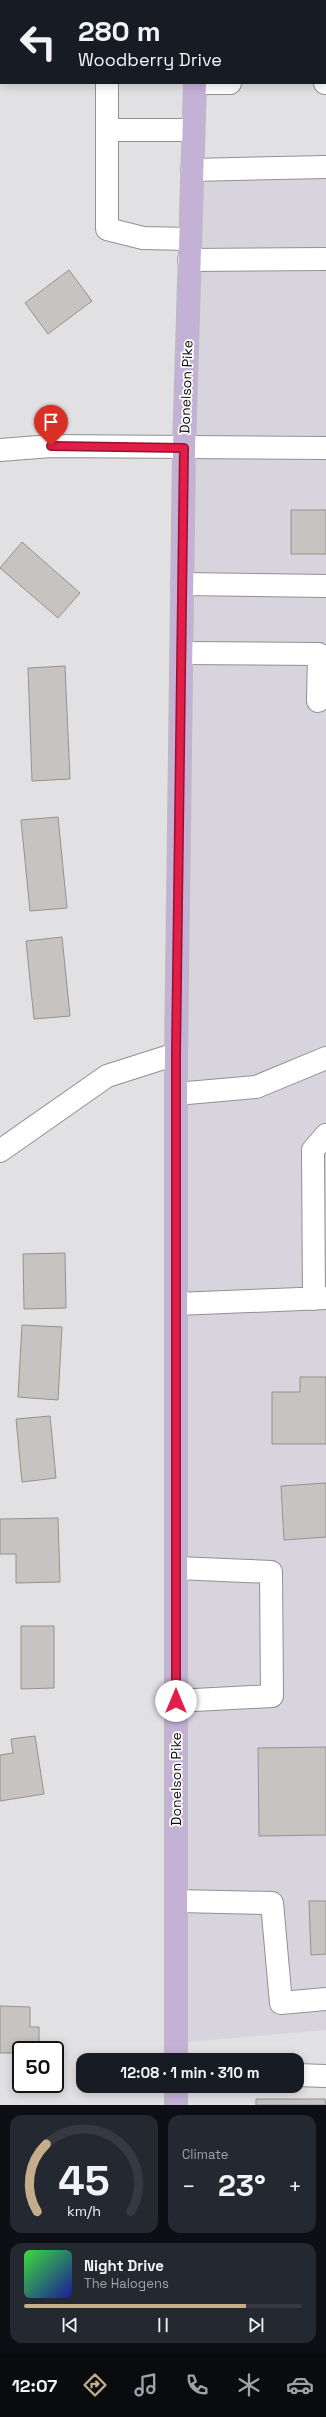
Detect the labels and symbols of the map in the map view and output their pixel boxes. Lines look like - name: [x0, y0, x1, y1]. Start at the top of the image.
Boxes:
- street label: Donelson Pike: [175, 340, 197, 434]
- pin: [34, 405, 68, 446]
- position arrow: [155, 1680, 197, 1722]
- street label: Donelson Pike: [167, 1732, 185, 1826]
- speed limit sign: 50: [12, 2041, 64, 2093]

